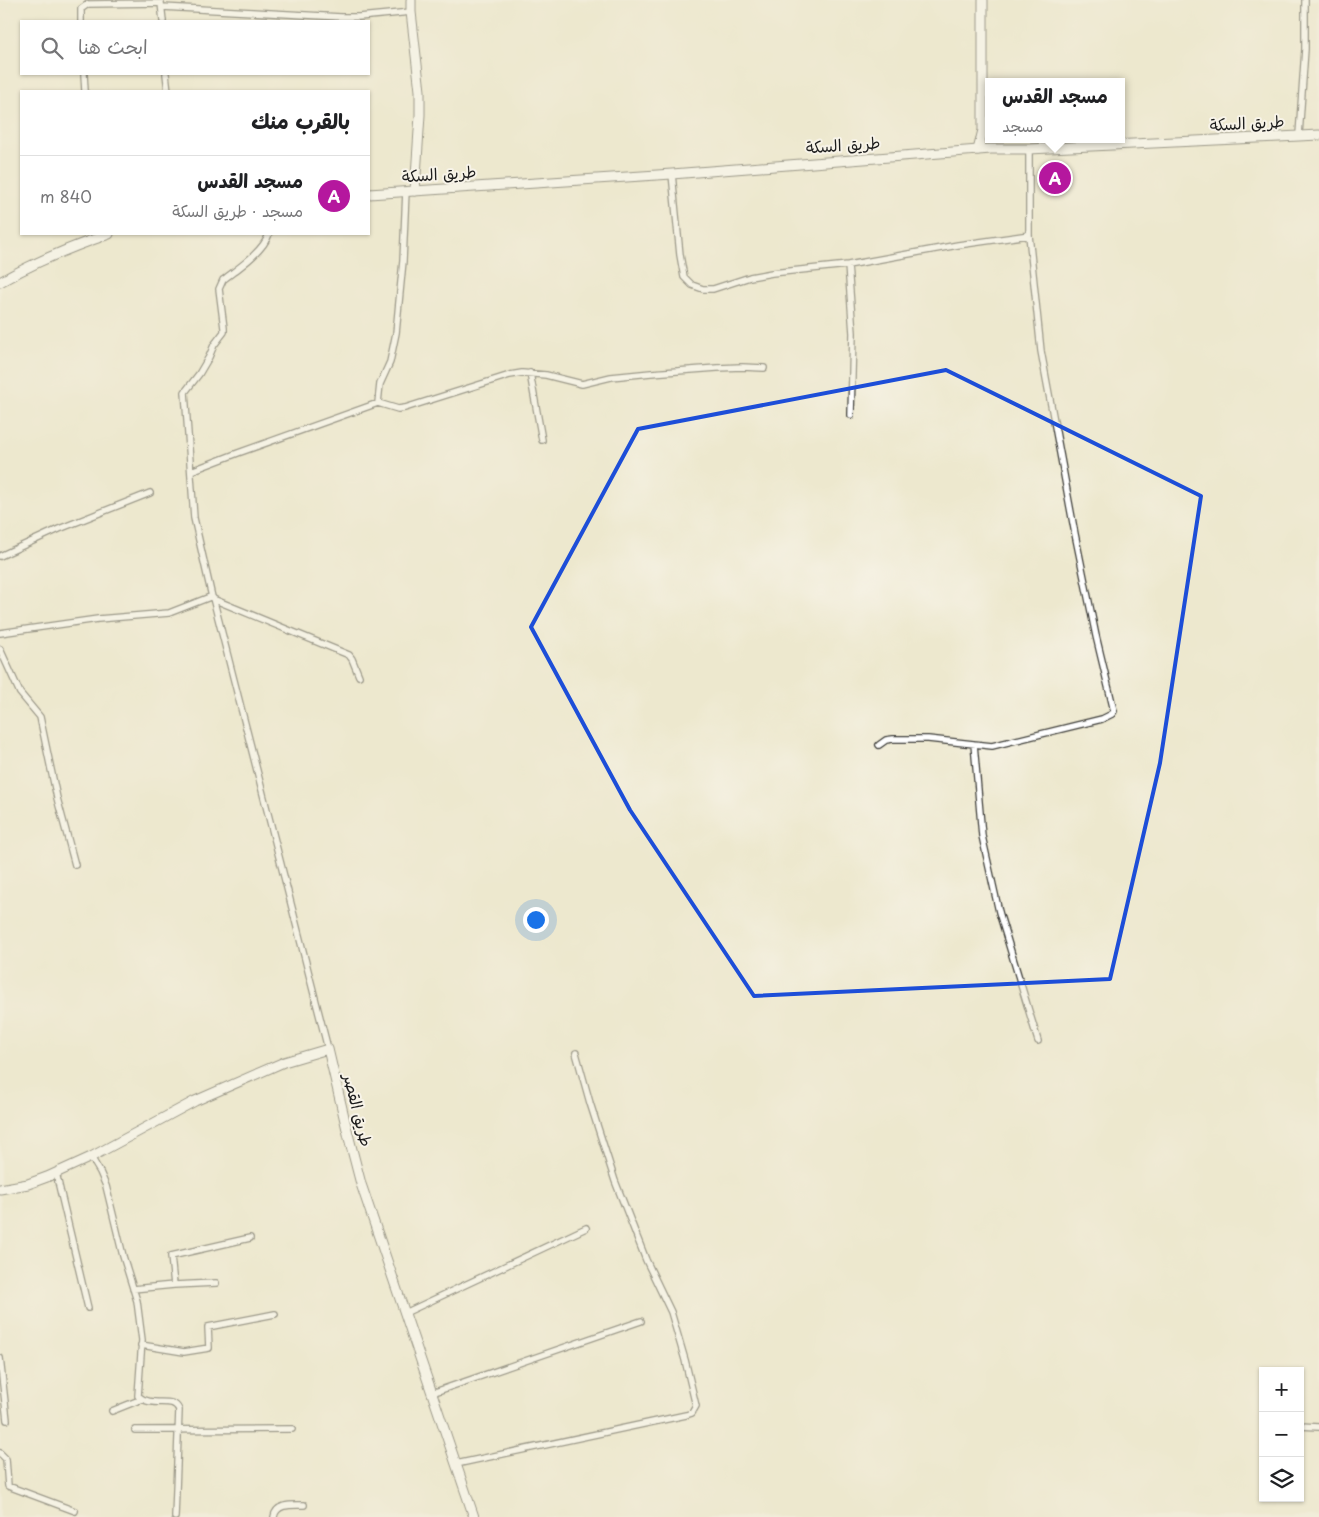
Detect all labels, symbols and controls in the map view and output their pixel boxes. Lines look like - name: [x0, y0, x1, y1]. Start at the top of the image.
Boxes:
- search box: [20, 20, 370, 75]
- text: ابحث هنا: [78, 32, 148, 60]
- icon: search: [38, 34, 66, 62]
- popup: [985, 78, 1125, 143]
- text: مسجد القدس: [1002, 81, 1108, 109]
- text: بالقرب منك: [251, 104, 350, 136]
- street label: طريق السكة: [1209, 108, 1285, 136]
- text: مسجد: [1002, 113, 1043, 137]
- street label: طريق السكة: [805, 129, 881, 159]
- street label: طريق السكة: [401, 158, 477, 188]
- pin: A: [1039, 159, 1071, 197]
- text: مسجد القدس: [198, 166, 303, 194]
- text: 840 m: [40, 184, 92, 208]
- text: A: [328, 184, 340, 208]
- text: مسجد · طريق السكة: [172, 198, 303, 222]
- your location: [523, 907, 549, 933]
- street label: طريق القصر: [338, 1069, 380, 1149]
- map controls: [1259, 1367, 1304, 1502]
- button: +: [1259, 1367, 1304, 1412]
- button: −: [1259, 1412, 1304, 1457]
- button: layers: [1259, 1457, 1304, 1502]

